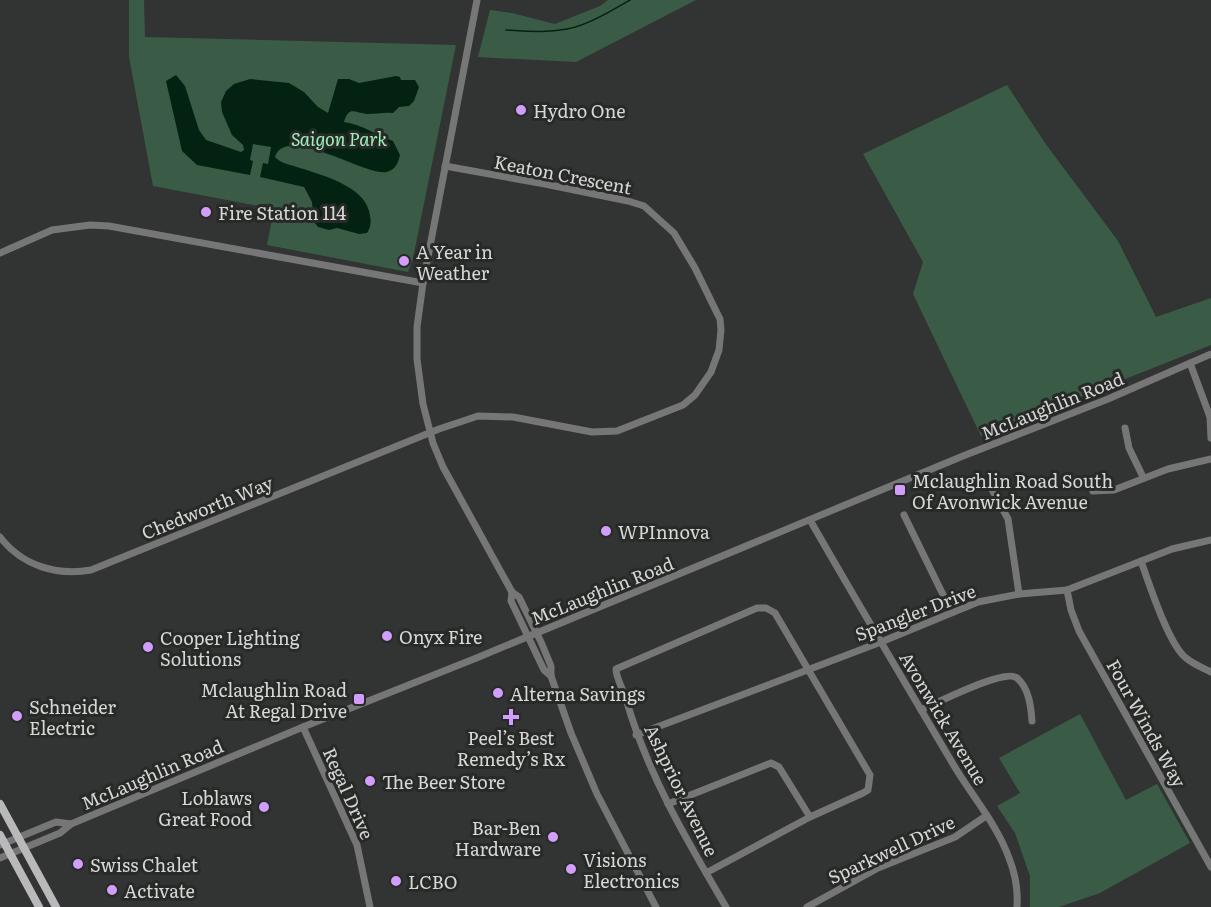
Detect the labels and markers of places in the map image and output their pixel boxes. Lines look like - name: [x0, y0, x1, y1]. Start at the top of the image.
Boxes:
- place label: Hydro One: [533, 97, 626, 124]
- marker: Hydro One: [514, 103, 528, 117]
- place label: Fire Station 114: [218, 199, 346, 226]
- marker: Fire Station 114: [199, 205, 213, 219]
- place label: A Year in Weather: [416, 238, 493, 286]
- marker: A Year in Weather: [397, 254, 411, 268]
- place label: Mclaughlin Road South Of Avonwick Avenue: [912, 467, 1113, 515]
- marker: Mclaughlin Road South Of Avonwick Avenue: [893, 483, 907, 497]
- place label: WPInnova: [618, 518, 710, 545]
- marker: WPInnova: [599, 524, 613, 538]
- place label: Onyx Fire: [399, 623, 482, 650]
- place label: Cooper Lighting Solutions: [160, 624, 301, 672]
- marker: Onyx Fire: [380, 629, 394, 643]
- marker: Cooper Lighting Solutions: [141, 640, 155, 654]
- place label: Mclaughlin Road At Regal Drive: [201, 676, 347, 724]
- place label: Alterna Savings: [510, 680, 645, 707]
- marker: Alterna Savings: [491, 686, 505, 700]
- marker: Mclaughlin Road At Regal Drive: [352, 692, 366, 706]
- place label: Schneider Electric: [29, 693, 116, 741]
- marker: Schneider Electric: [10, 709, 24, 723]
- marker: Peel’s Best Remedy’s Rx: [504, 710, 518, 724]
- place label: Peel’s Best Remedy’s Rx: [457, 724, 566, 772]
- place label: The Beer Store: [382, 768, 505, 795]
- marker: The Beer Store: [363, 774, 377, 788]
- place label: Loblaws Great Food: [158, 784, 252, 832]
- marker: Loblaws Great Food: [257, 800, 271, 814]
- place label: Bar-Ben Hardware: [455, 814, 541, 862]
- marker: Bar-Ben Hardware: [546, 830, 560, 844]
- place label: Visions Electronics: [583, 846, 679, 894]
- place label: Swiss Chalet: [90, 851, 199, 878]
- marker: Swiss Chalet: [71, 857, 85, 871]
- marker: Visions Electronics: [564, 862, 578, 876]
- place label: LCBO: [408, 868, 457, 895]
- marker: LCBO: [389, 874, 403, 888]
- place label: Activate: [124, 877, 195, 904]
- marker: Activate: [105, 883, 119, 897]

